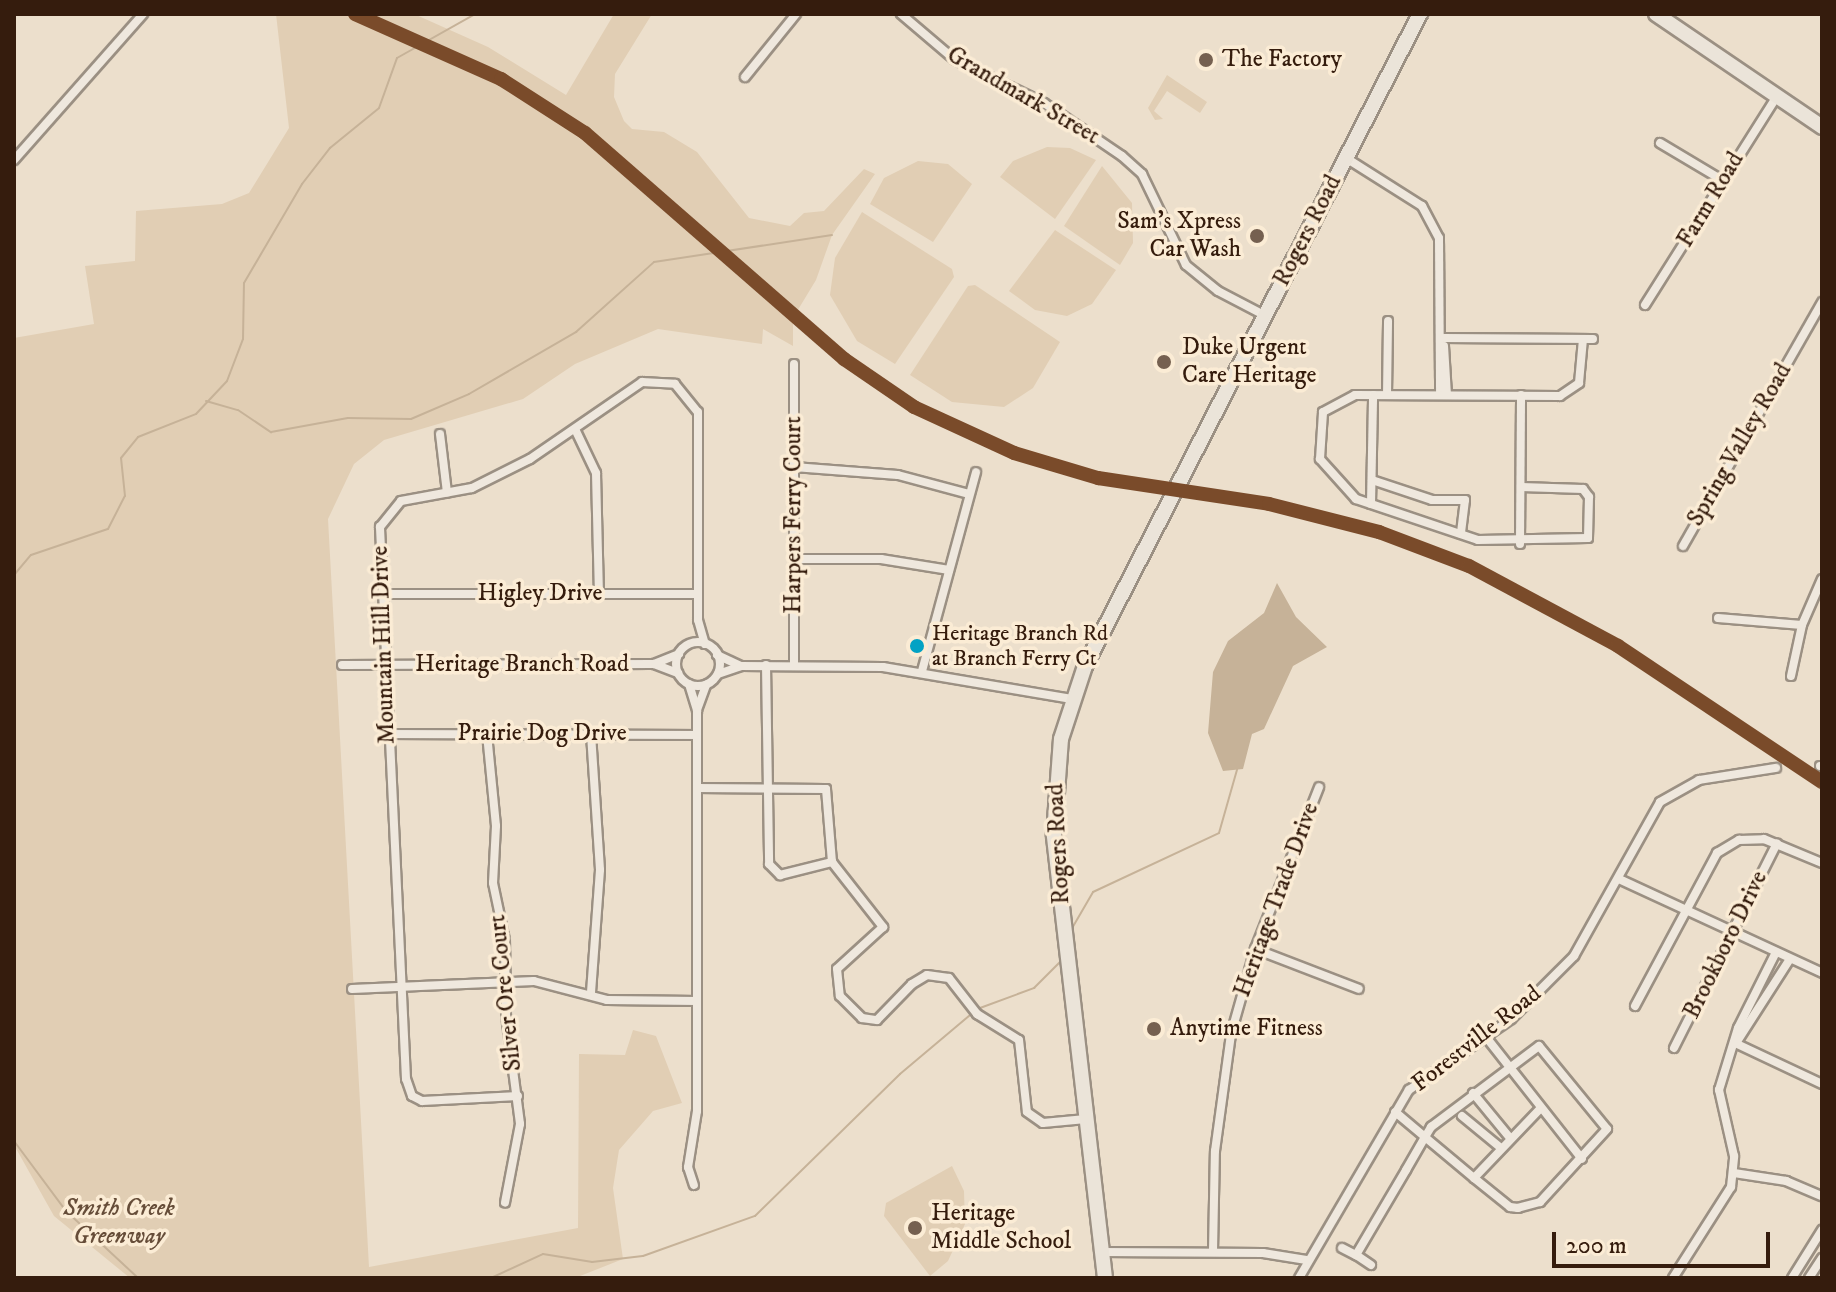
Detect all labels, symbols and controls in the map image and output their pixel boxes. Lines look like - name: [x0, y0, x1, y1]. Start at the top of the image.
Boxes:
- street label: Grandmark Street: [942, 41, 1104, 151]
- place label: The Factory: [1222, 46, 1342, 74]
- marker: The Factory: [1197, 51, 1215, 69]
- street label: Farm Road: [1671, 147, 1751, 253]
- street label: Rogers Road: [1268, 171, 1348, 291]
- place label: Sam's Xpress Car Wash: [1117, 208, 1241, 264]
- marker: Sam's Xpress Car Wash: [1248, 227, 1266, 245]
- place label: Duke Urgent Care Heritage: [1182, 334, 1316, 390]
- marker: Duke Urgent Care Heritage: [1153, 351, 1175, 373]
- street label: Spring Valley Road: [1682, 358, 1798, 532]
- street label: Harpers Ferry Court: [780, 416, 808, 614]
- street label: Mountain Hill Drive: [366, 545, 402, 745]
- street label: Higley Drive: [477, 580, 603, 608]
- place label: Heritage Branch Rd at Branch Ferry Ct: [932, 620, 1108, 672]
- marker: Heritage Branch Rd at Branch Ferry Ct: [909, 638, 925, 654]
- street label: Heritage Branch Road: [415, 651, 629, 679]
- street label: Prairie Dog Drive: [457, 720, 627, 748]
- street label: Rogers Road: [1041, 783, 1077, 905]
- street label: Heritage Trade Drive: [1228, 799, 1326, 1001]
- street label: Brookboro Drive: [1678, 866, 1774, 1024]
- street label: Silver Ore Court: [483, 913, 529, 1073]
- street label: Forestville Road: [1407, 980, 1547, 1098]
- place label: Anytime Fitness: [1170, 1015, 1323, 1043]
- marker: Anytime Fitness: [1145, 1020, 1163, 1038]
- park label: Smith Creek Greenway: [63, 1195, 175, 1251]
- place label: Heritage Middle School: [931, 1200, 1071, 1256]
- scale bar: [1556, 1216, 1774, 1266]
- marker: Heritage Middle School: [906, 1219, 924, 1237]
- text: 200 m: [1566, 1231, 1627, 1261]

